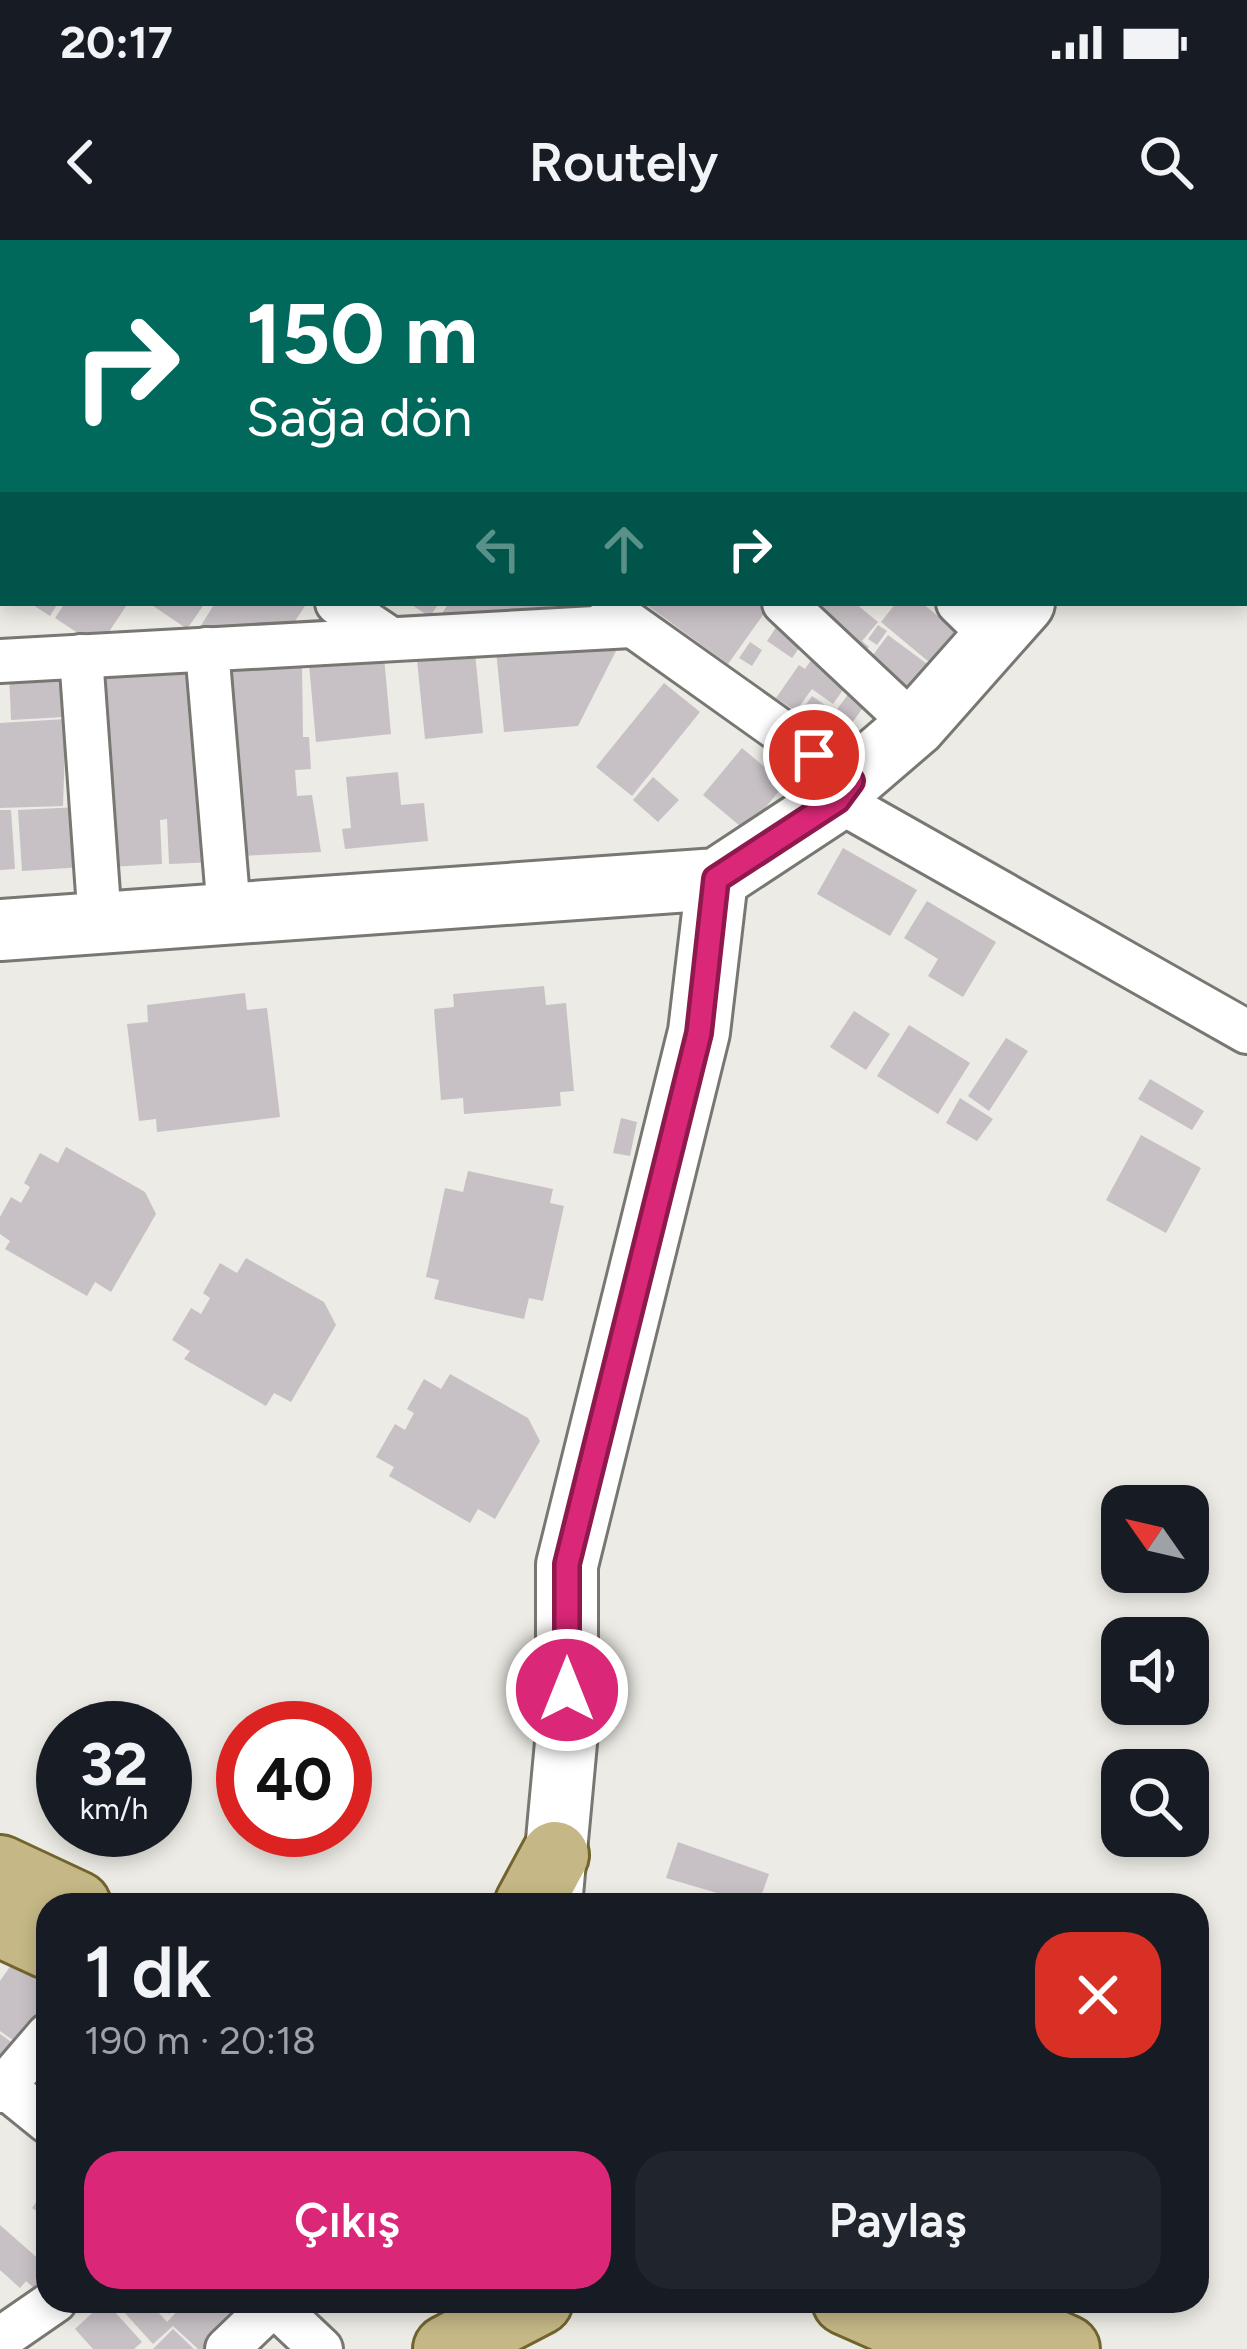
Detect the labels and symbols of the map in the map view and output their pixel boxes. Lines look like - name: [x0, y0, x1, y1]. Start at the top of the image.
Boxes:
- pin: [763, 704, 865, 806]
- north arrow: [1101, 1485, 1209, 1593]
- position arrow: [504, 1627, 630, 1753]
- speed limit sign: 40: [216, 1701, 372, 1857]

